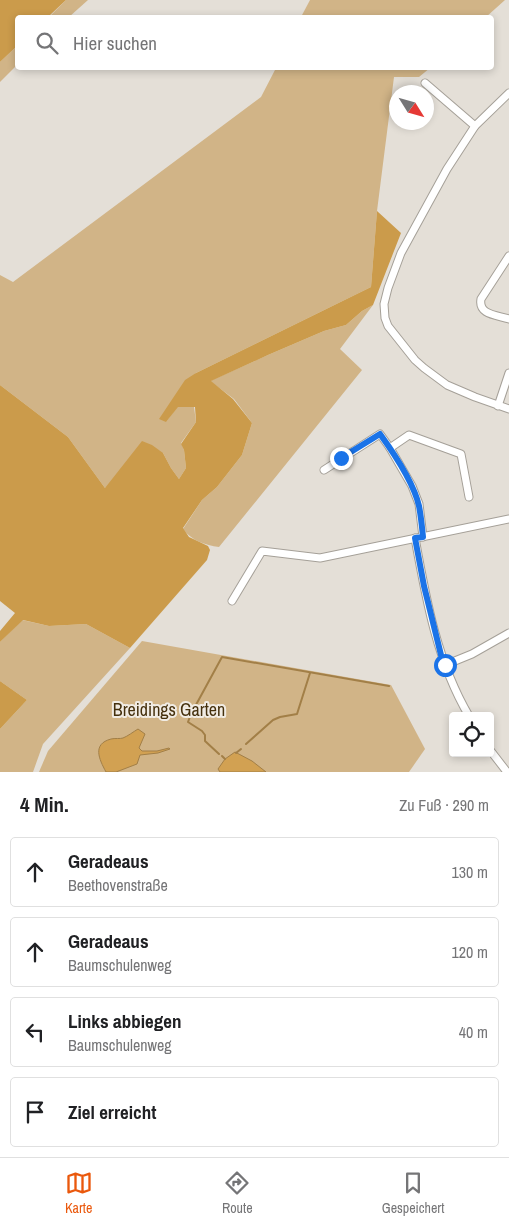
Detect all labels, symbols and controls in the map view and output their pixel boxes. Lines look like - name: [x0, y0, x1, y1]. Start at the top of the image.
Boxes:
- search box: [15, 15, 494, 70]
- icon: search: [33, 29, 61, 57]
- text: Hier suchen: [73, 30, 157, 56]
- north arrow: [389, 85, 434, 130]
- route end: [330, 447, 353, 470]
- route start: [434, 654, 457, 677]
- park label: Breidings Garten: [113, 697, 225, 722]
- map controls: [449, 712, 494, 757]
- button: locate: [449, 712, 494, 757]
- text: 4 Min.: [20, 790, 69, 819]
- text: Zu Fuß · 290 m: [399, 794, 489, 816]
- text: Geradeaus: [68, 848, 149, 874]
- icon: ahead: [21, 858, 49, 886]
- text: 130 m: [452, 861, 488, 883]
- text: Beethovenstraße: [68, 874, 168, 896]
- text: Geradeaus: [68, 928, 149, 954]
- icon: ahead: [21, 938, 49, 966]
- text: 120 m: [452, 941, 488, 963]
- text: Baumschulenweg: [68, 954, 172, 976]
- text: Links abbiegen: [68, 1008, 181, 1034]
- icon: left: [21, 1018, 49, 1046]
- text: 40 m: [459, 1021, 488, 1043]
- text: Baumschulenweg: [68, 1034, 172, 1056]
- icon: arrive: [21, 1098, 49, 1126]
- text: Ziel erreicht: [68, 1099, 156, 1125]
- tab: Karte: [65, 1169, 93, 1217]
- tab: Route: [222, 1169, 253, 1217]
- tab: Gespeichert: [382, 1169, 444, 1217]

